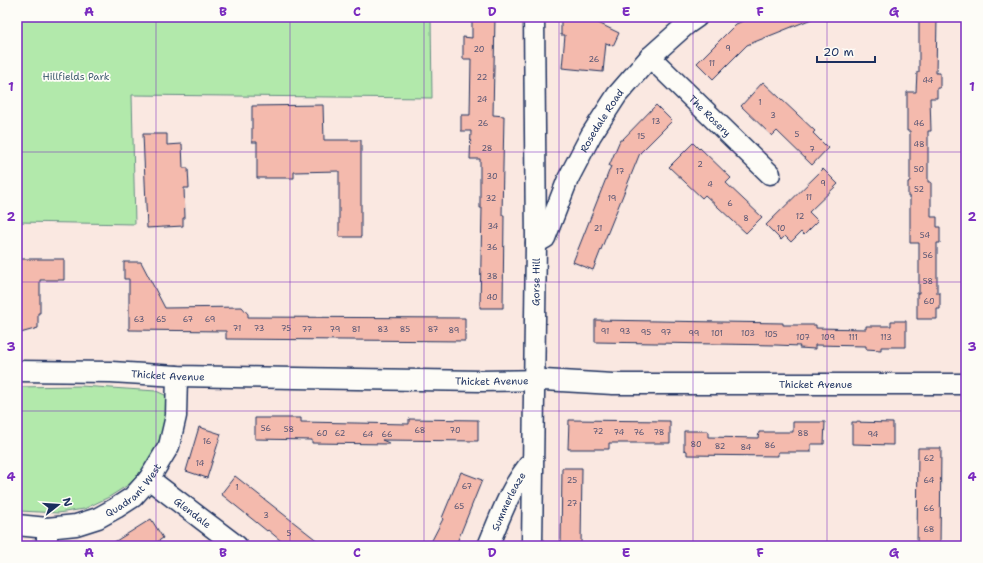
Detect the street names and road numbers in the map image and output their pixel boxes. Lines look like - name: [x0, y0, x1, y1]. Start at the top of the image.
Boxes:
- street label: Rosedale Road: [577, 86, 627, 155]
- street label: The Rosery: [686, 92, 734, 140]
- street label: Gorse Hill: [529, 258, 543, 306]
- street label: Thicket Avenue: [131, 367, 205, 383]
- street label: Thicket Avenue: [455, 374, 529, 388]
- street label: Thicket Avenue: [779, 378, 853, 391]
- street label: Quadrant West: [103, 461, 164, 520]
- street label: Summerleaze: [489, 469, 529, 533]
- street label: Glendale: [171, 494, 214, 531]

